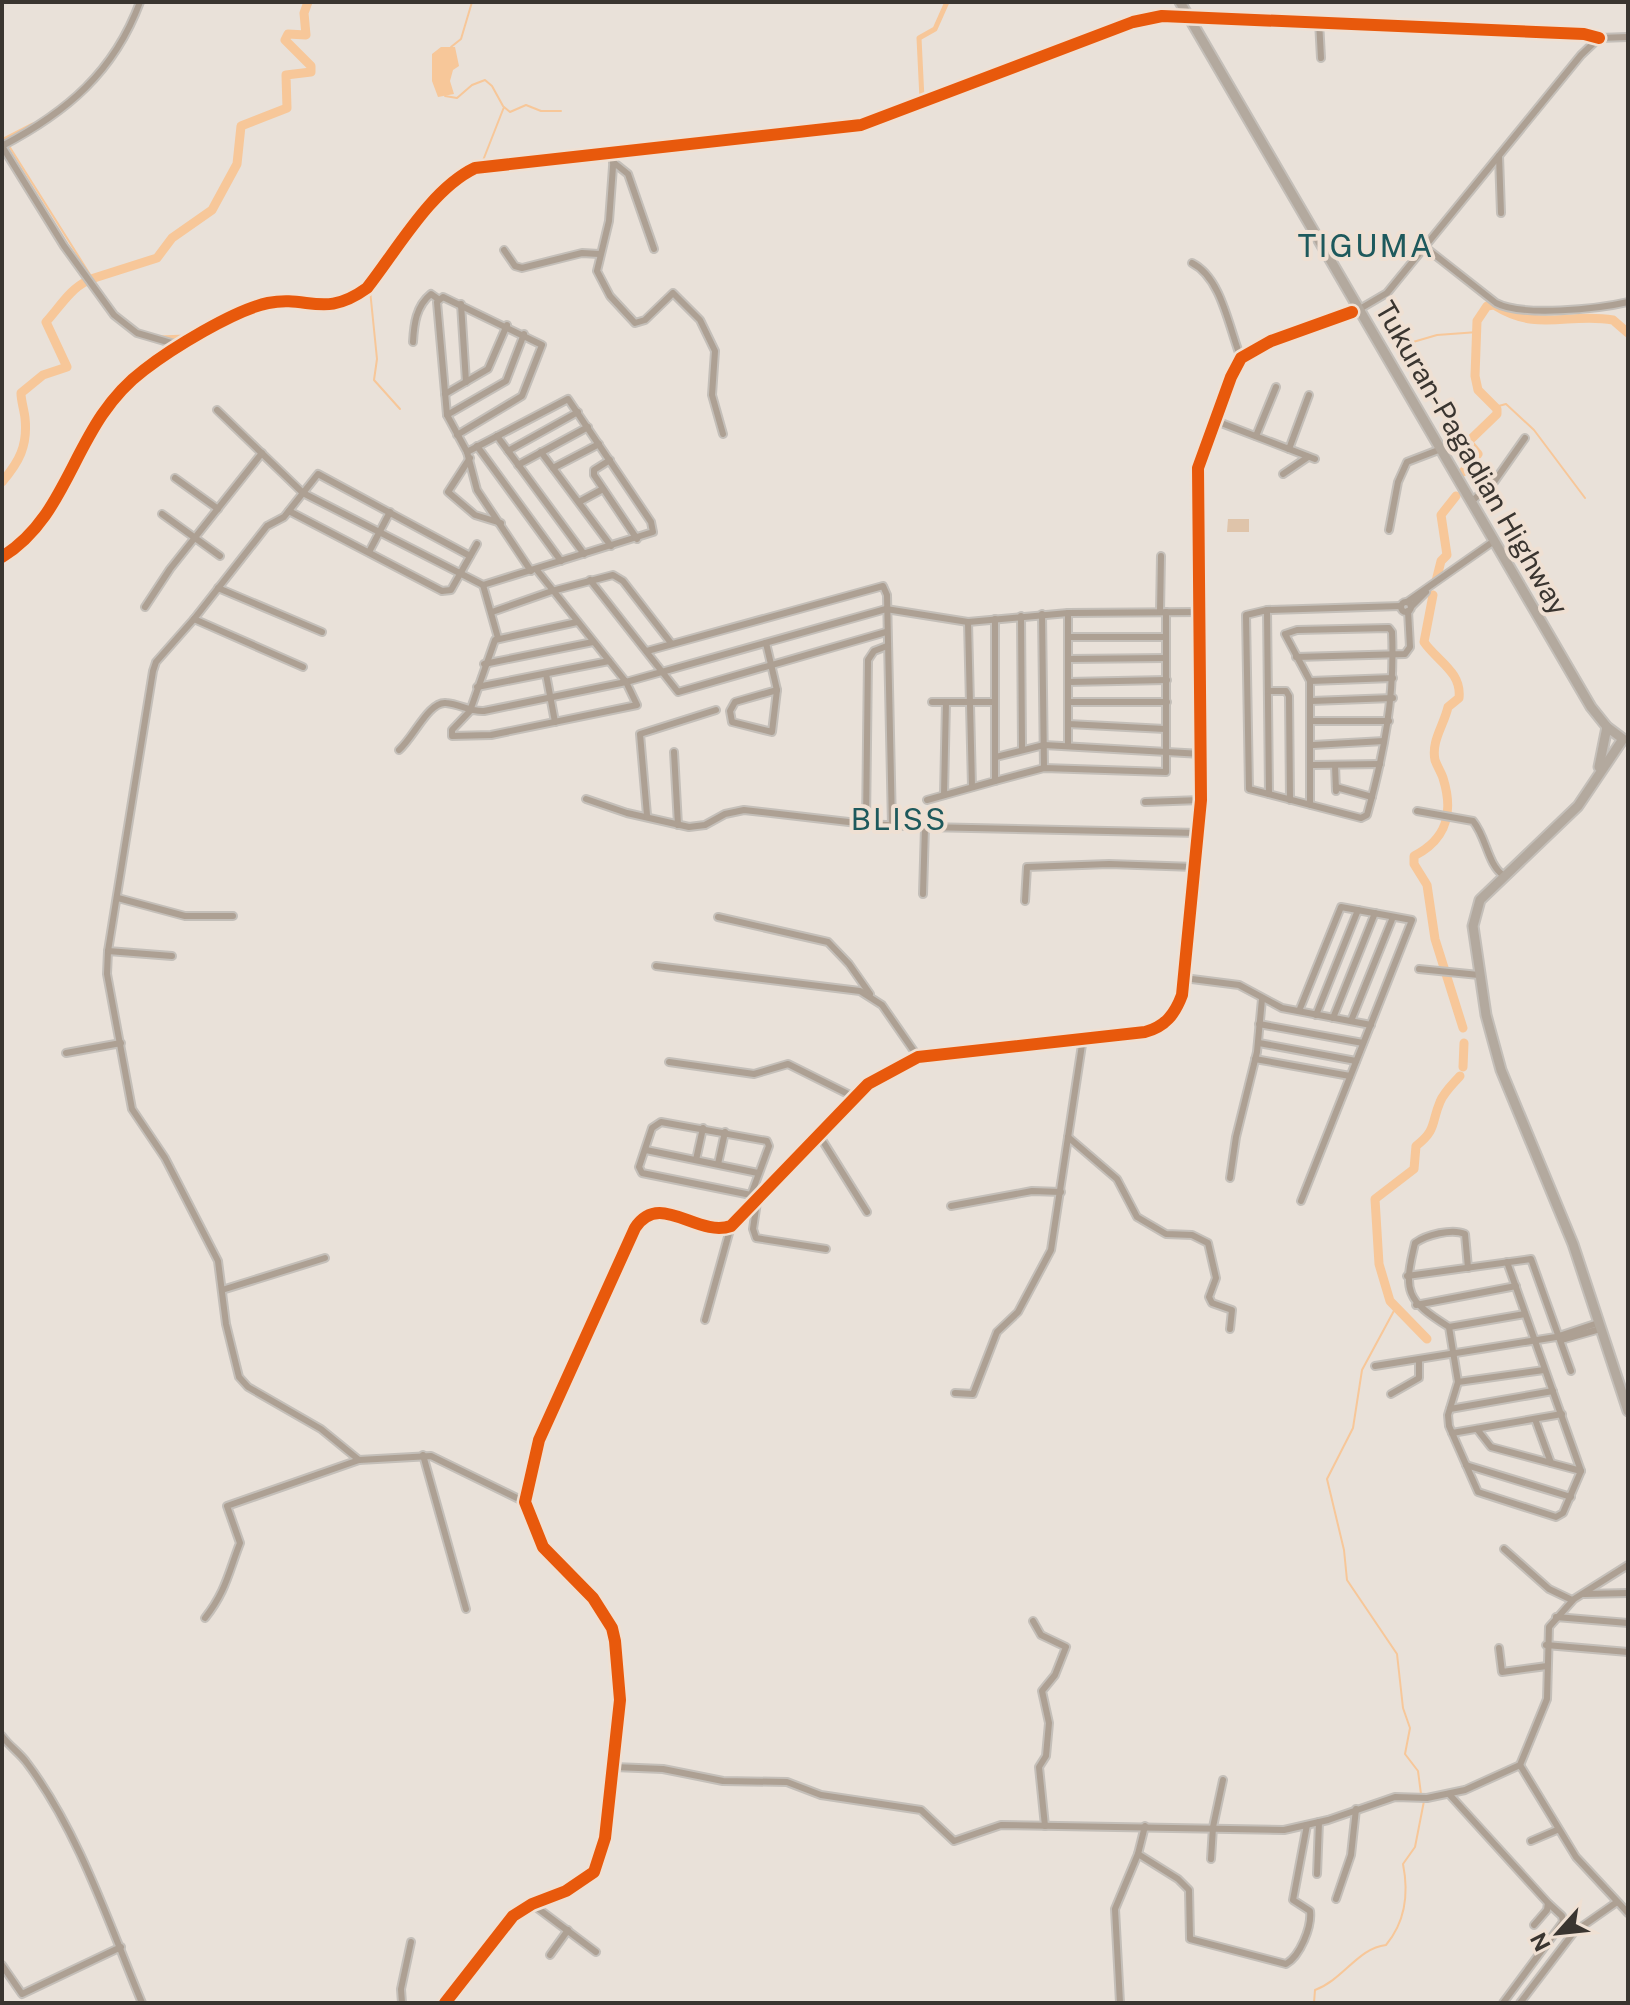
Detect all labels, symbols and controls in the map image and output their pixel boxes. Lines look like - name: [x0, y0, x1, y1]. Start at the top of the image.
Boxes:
- district label: TIGUMA: [1298, 227, 1434, 264]
- street label: Tukuran-Pagadian Highway: [1369, 295, 1576, 620]
- district label: BLISS: [851, 801, 947, 837]
- north arrow: [1518, 1893, 1598, 1973]
- text: N: [1525, 1929, 1556, 1956]

